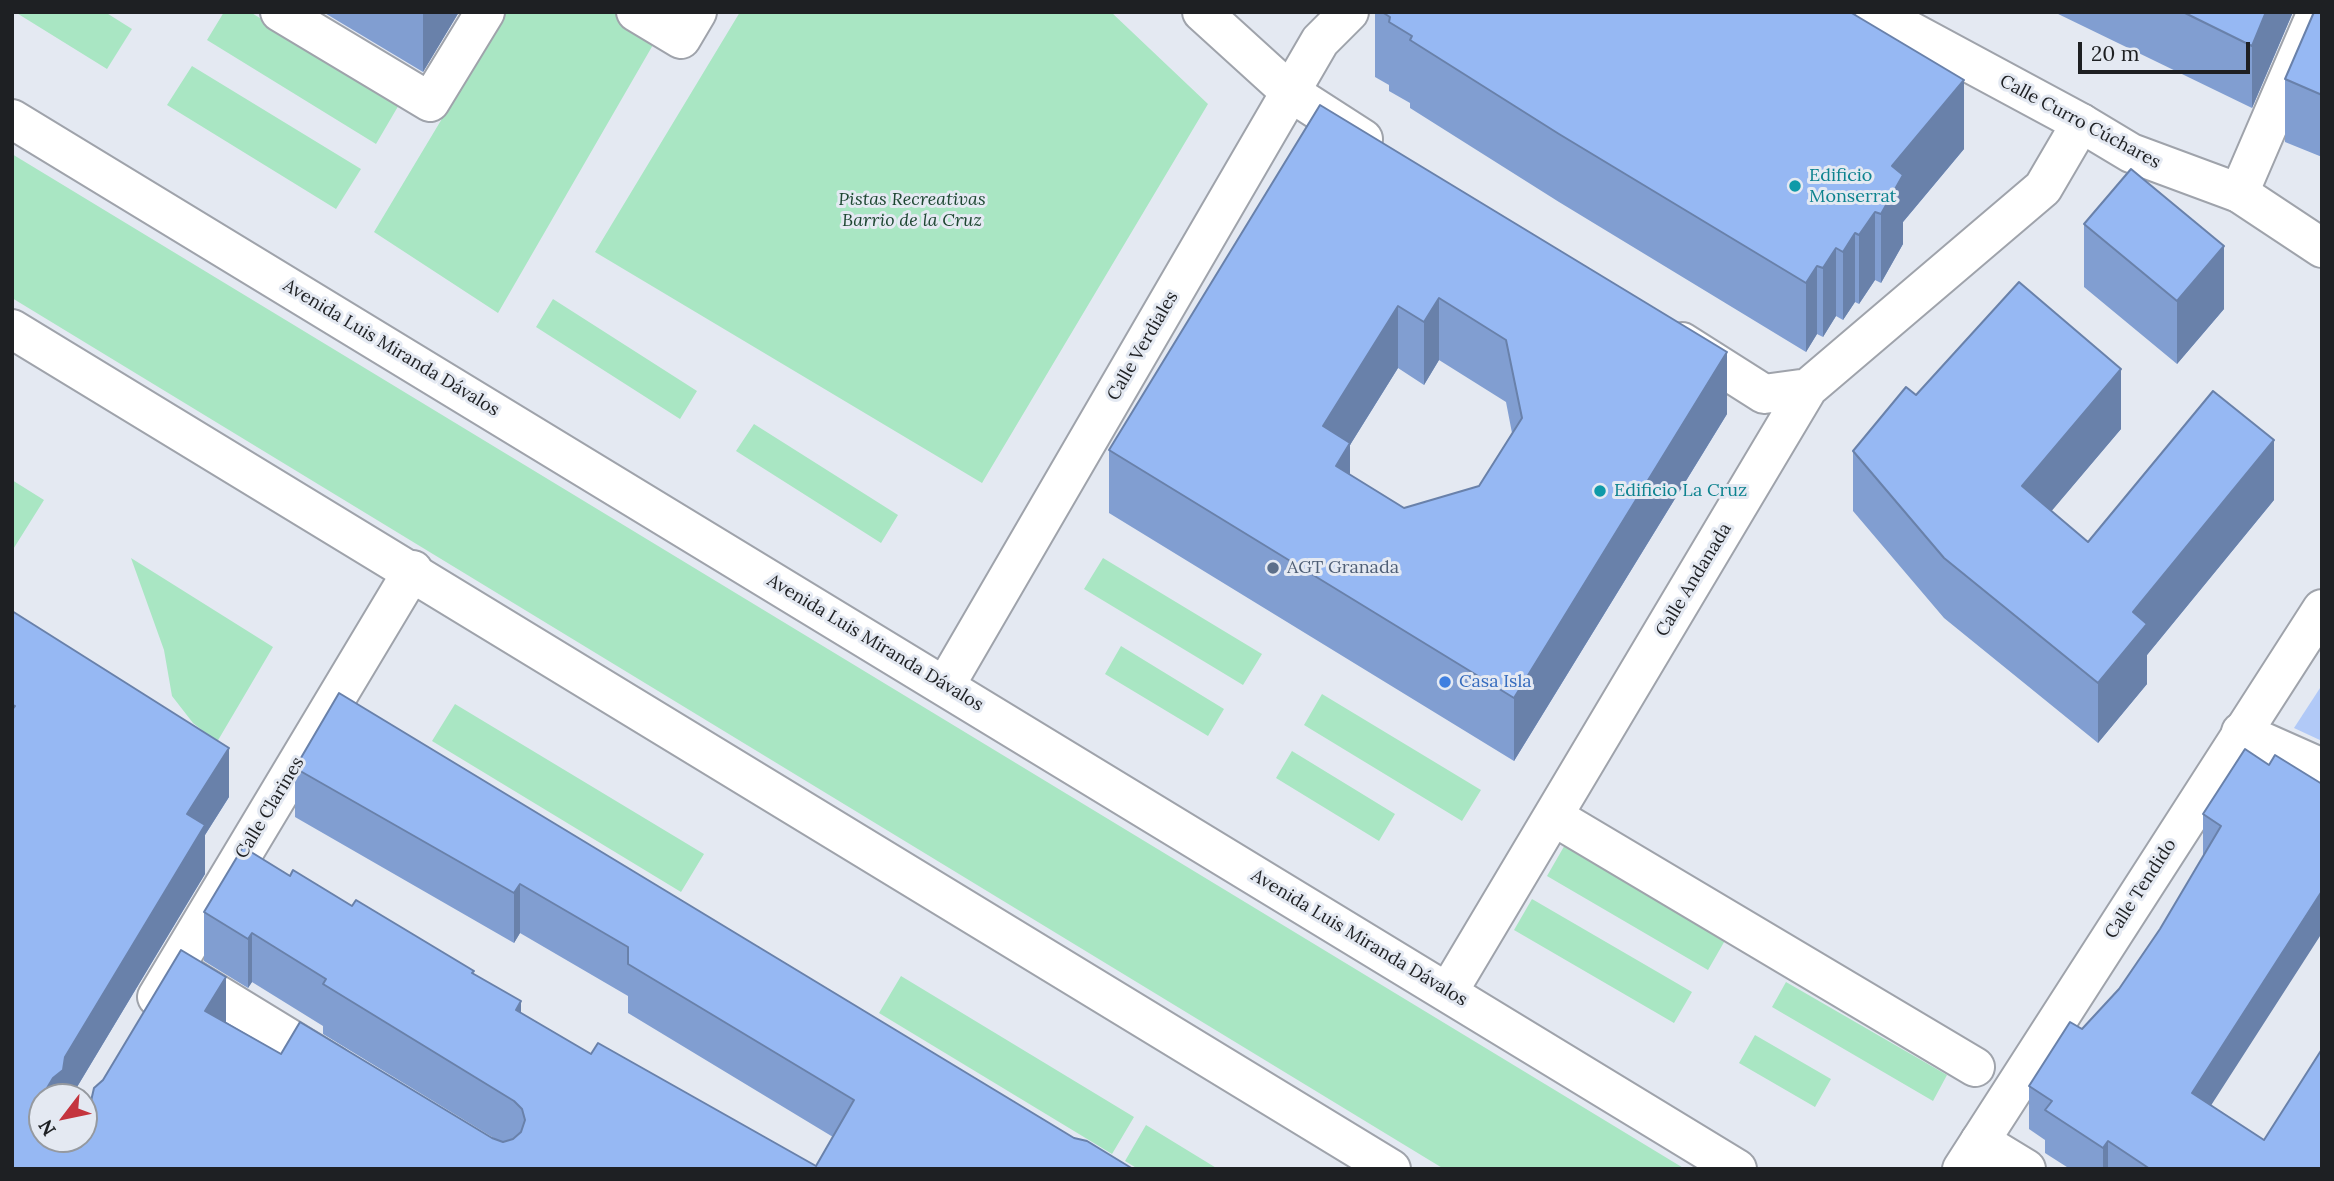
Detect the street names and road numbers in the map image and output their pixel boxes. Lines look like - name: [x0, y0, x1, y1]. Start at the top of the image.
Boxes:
- street label: Calle Curro Cúchares: [1996, 70, 2164, 174]
- street label: Avenida Luis Miranda Dávalos: [279, 275, 503, 421]
- street label: Calle Verdiales: [1103, 287, 1183, 405]
- street label: Calle Andanada: [1652, 519, 1736, 641]
- street label: Avenida Luis Miranda Dávalos: [763, 570, 987, 716]
- street label: Calle Clarines: [231, 753, 309, 863]
- street label: Calle Tendido: [2101, 835, 2181, 943]
- street label: Avenida Luis Miranda Dávalos: [1247, 865, 1471, 1011]

